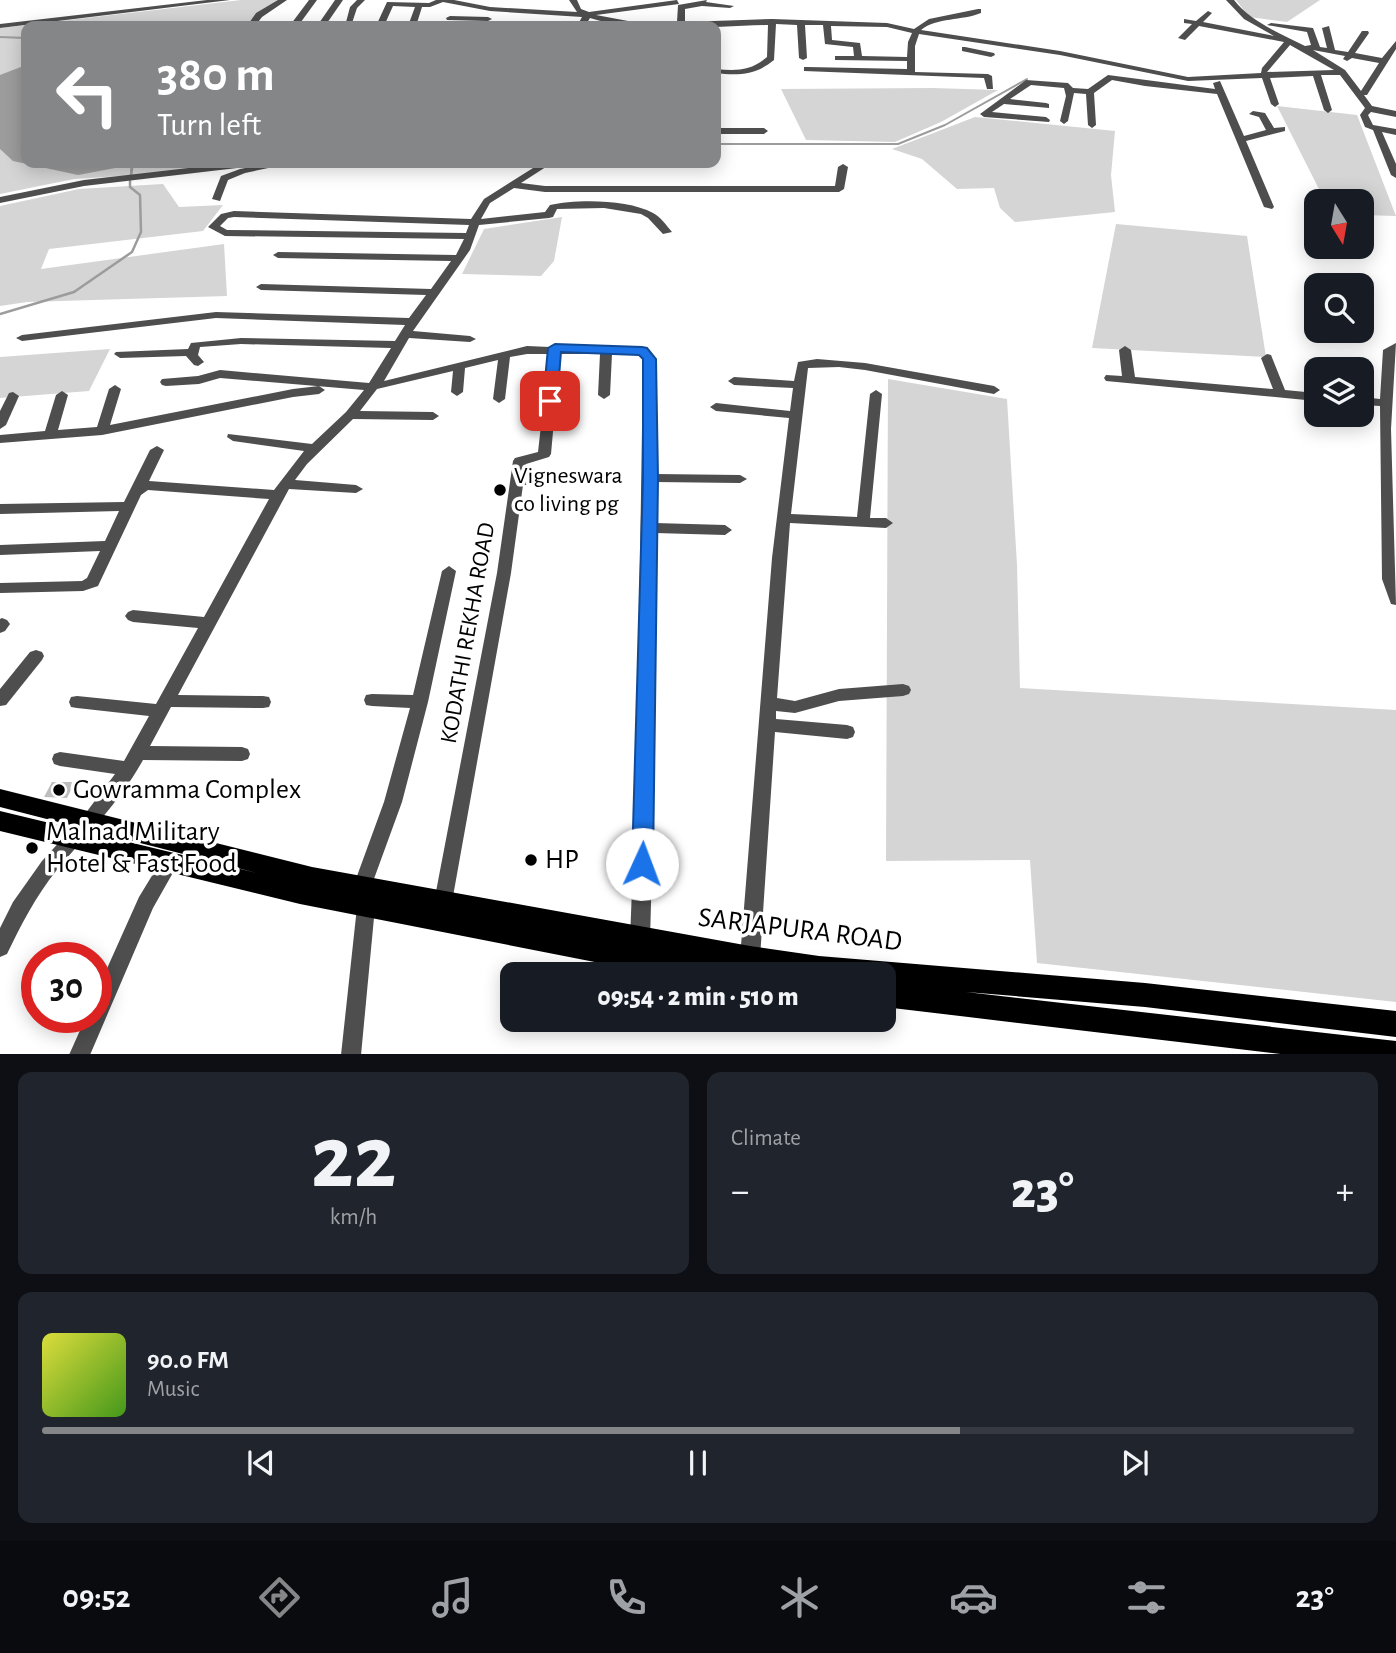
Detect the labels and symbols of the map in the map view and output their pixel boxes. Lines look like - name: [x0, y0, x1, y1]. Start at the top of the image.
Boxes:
- north arrow: [1304, 189, 1374, 259]
- pin: [520, 371, 580, 431]
- place label: Vigneswara co living pg: [514, 464, 623, 516]
- marker: Vigneswara co living pg: [492, 482, 508, 498]
- street label: KODATHI REKHA ROAD: [437, 521, 499, 745]
- place label: Gowramma Complex: [73, 776, 301, 804]
- marker: Gowramma Complex: [51, 782, 67, 798]
- place label: Malnad Military Hotel & Fast Food: [46, 818, 237, 878]
- position arrow: [605, 827, 679, 901]
- marker: Malnad Military Hotel & Fast Food: [24, 840, 40, 856]
- place label: HP: [545, 846, 579, 874]
- marker: HP: [523, 852, 539, 868]
- street label: SARJAPURA ROAD: [696, 904, 904, 956]
- speed limit sign: 30: [21, 942, 112, 1033]

